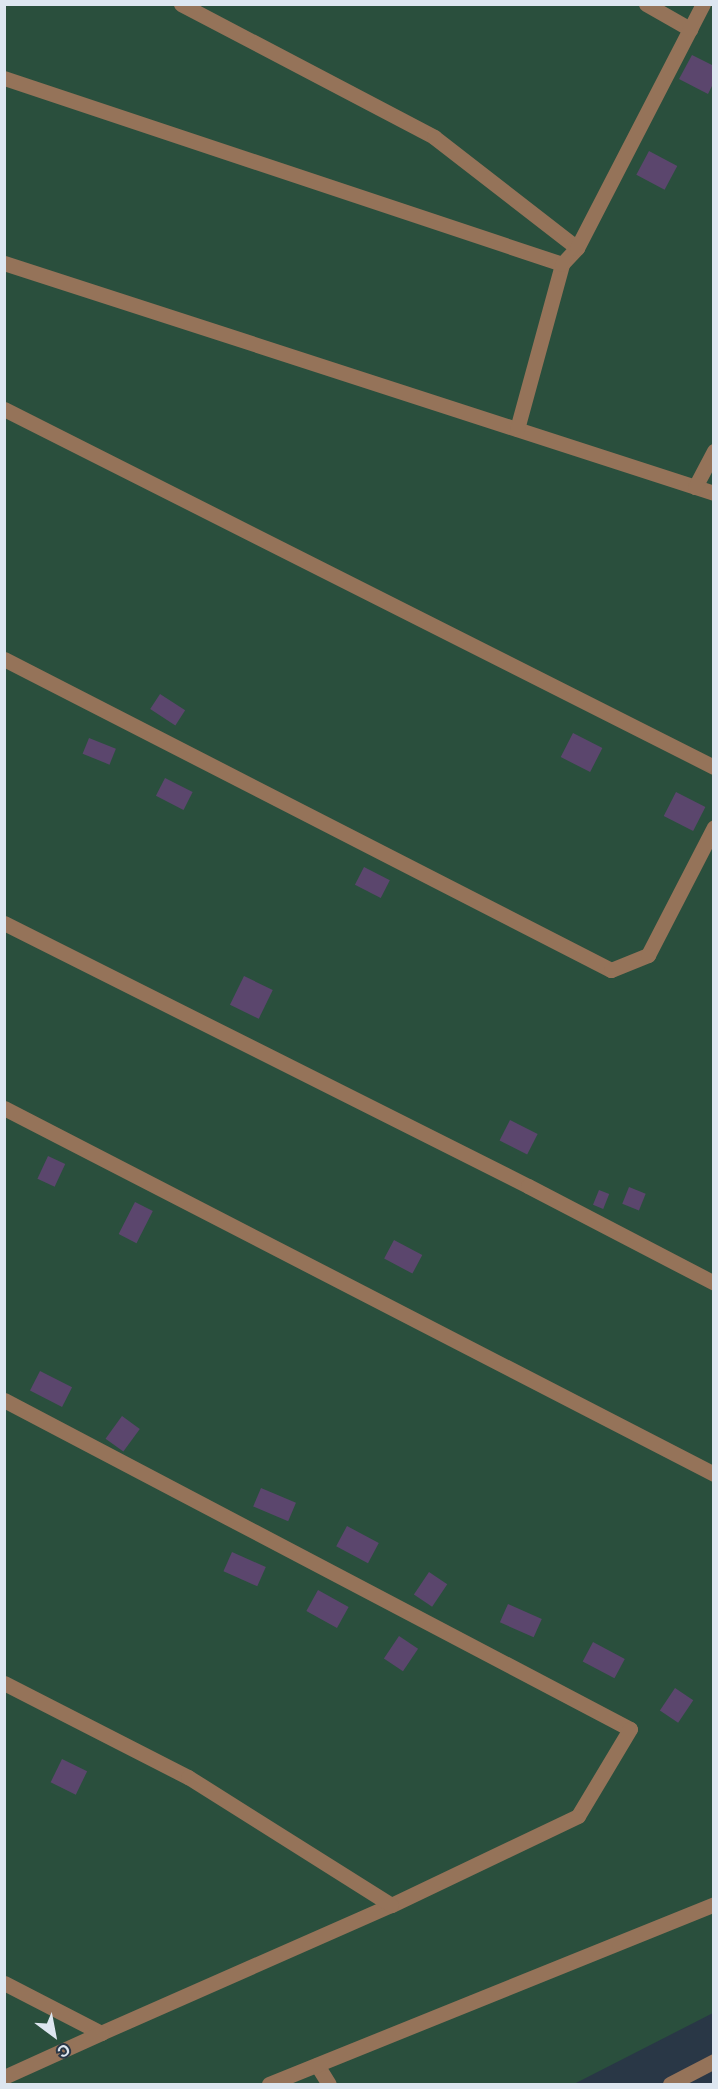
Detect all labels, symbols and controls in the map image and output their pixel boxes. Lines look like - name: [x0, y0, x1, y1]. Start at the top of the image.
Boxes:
- north arrow: [24, 2005, 84, 2065]
- text: С: [53, 2039, 74, 2063]

